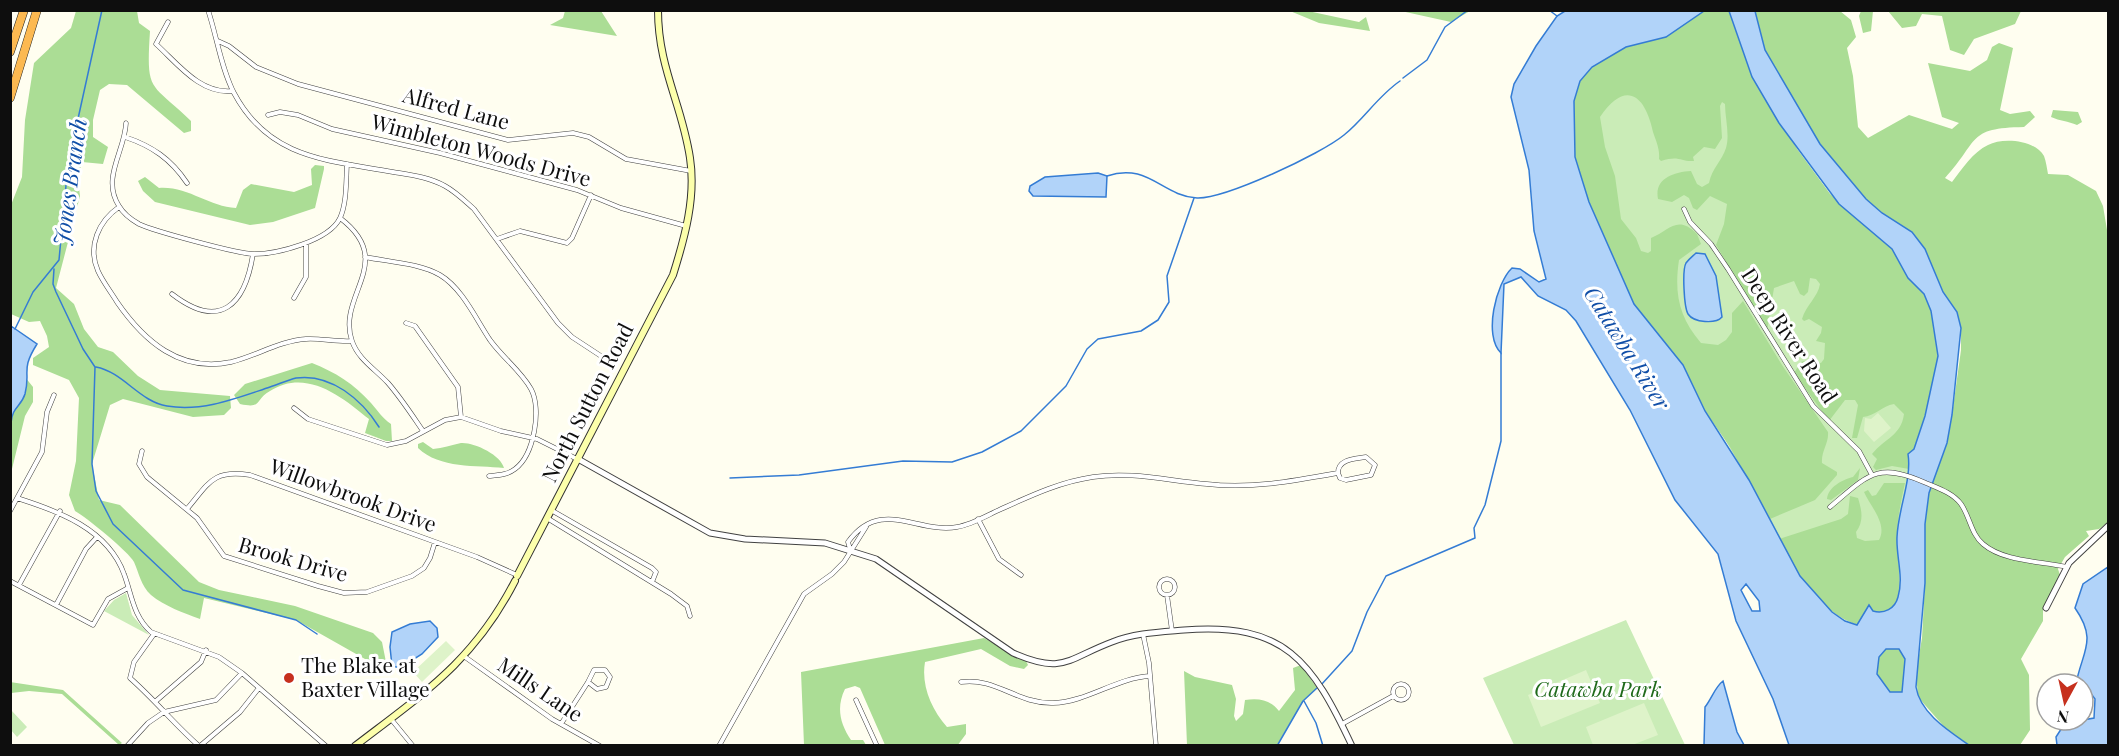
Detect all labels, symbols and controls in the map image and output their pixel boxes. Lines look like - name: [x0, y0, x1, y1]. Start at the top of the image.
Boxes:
- street label: Alfred Lane: [399, 79, 513, 135]
- street label: Wimbleton Woods Drive: [368, 106, 594, 192]
- water label: Jones Branch: [45, 116, 93, 247]
- street label: Deep River Road: [1736, 262, 1845, 408]
- water label: Catawba River: [1578, 280, 1678, 415]
- street label: North Sutton Road: [534, 318, 638, 486]
- street label: Willowbrook Drive: [266, 451, 441, 537]
- street label: Brook Drive: [236, 529, 352, 587]
- place label: The Blake at Baxter Village: [301, 650, 430, 702]
- street label: Mills Lane: [493, 650, 589, 727]
- marker: The Blake at Baxter Village: [282, 671, 296, 685]
- north arrow: [2035, 672, 2095, 732]
- park label: Catawba Park: [1534, 674, 1662, 702]
- text: N: [2055, 706, 2070, 729]

